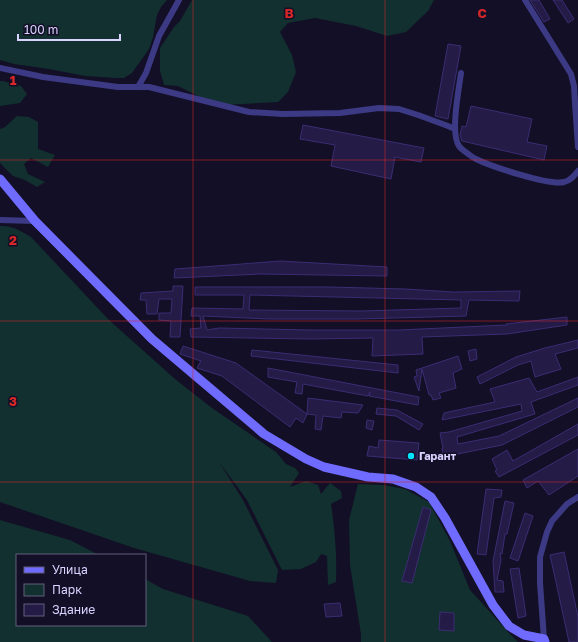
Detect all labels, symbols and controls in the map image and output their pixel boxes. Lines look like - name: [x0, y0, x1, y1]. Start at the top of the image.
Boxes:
- text: B: [284, 5, 294, 21]
- text: C: [477, 5, 487, 21]
- scale bar: [18, 16, 120, 42]
- text: 100 m: [24, 22, 58, 37]
- text: 1: [10, 72, 17, 88]
- text: 2: [9, 232, 17, 248]
- text: 3: [9, 393, 17, 409]
- place label: Гарант: [419, 449, 456, 462]
- marker: Гарант: [406, 451, 416, 461]
- legend: [16, 554, 146, 626]
- text: Улица: [52, 562, 88, 577]
- text: Парк: [52, 582, 82, 597]
- text: Здание: [52, 602, 95, 617]

